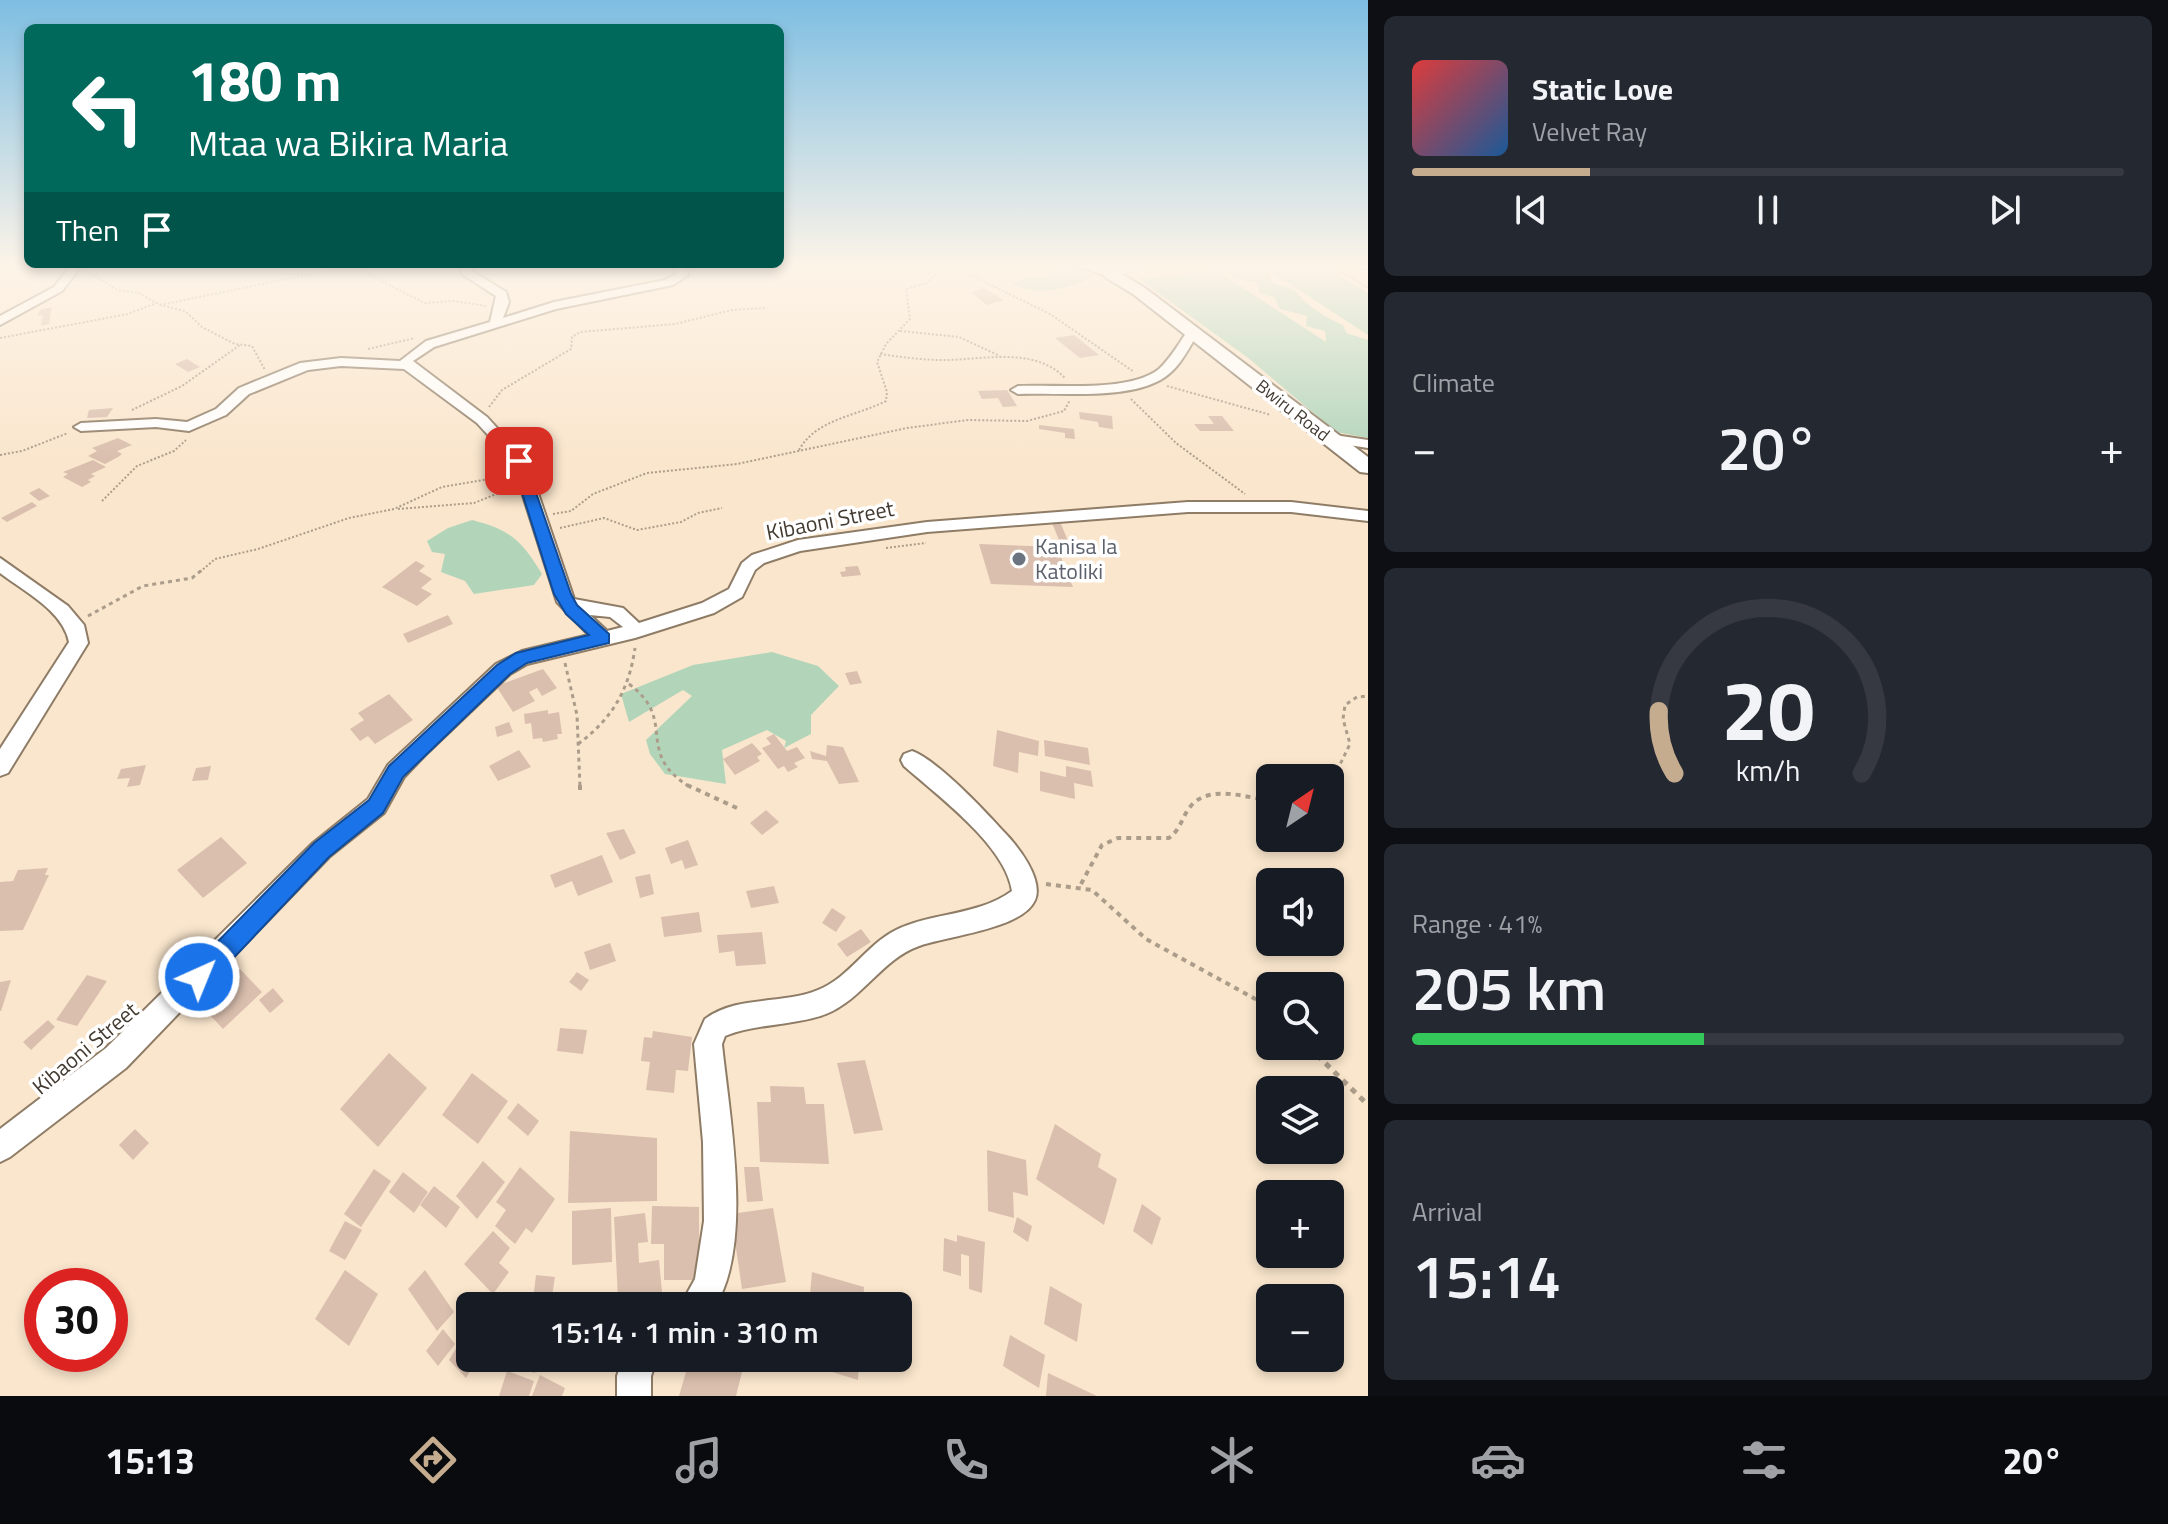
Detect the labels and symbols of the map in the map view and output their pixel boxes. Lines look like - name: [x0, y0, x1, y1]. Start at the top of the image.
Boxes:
- street label: Bwiru Road: [1250, 372, 1336, 448]
- pin: [485, 427, 553, 495]
- street label: Kibaoni Street: [763, 491, 897, 549]
- place label: Kanisa la Katoliki: [1035, 529, 1117, 588]
- marker: Kanisa la Katoliki: [1010, 550, 1028, 568]
- north arrow: [1256, 764, 1344, 852]
- position arrow: [157, 935, 241, 1019]
- street label: Kibaoni Street: [24, 993, 146, 1103]
- speed limit sign: 30: [24, 1268, 128, 1372]

